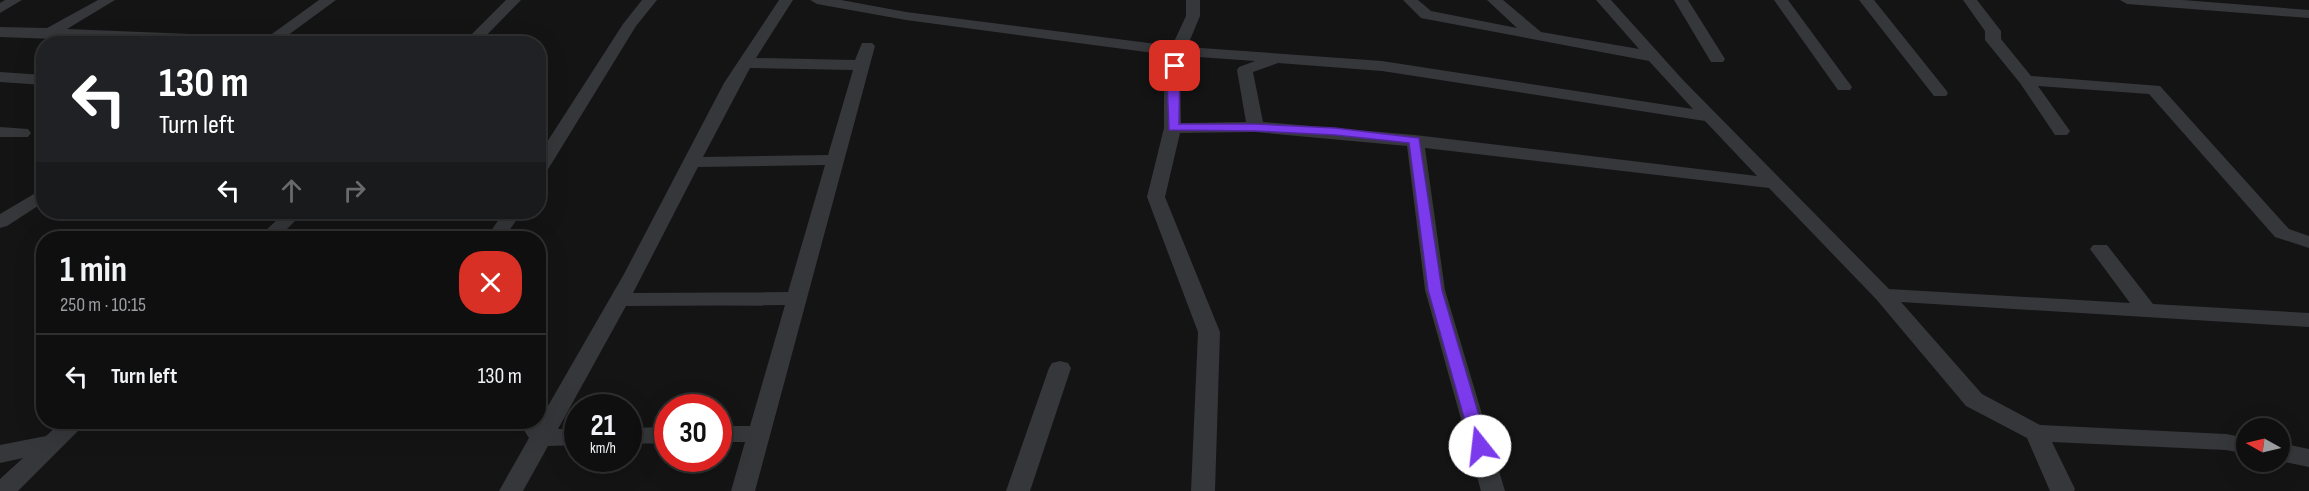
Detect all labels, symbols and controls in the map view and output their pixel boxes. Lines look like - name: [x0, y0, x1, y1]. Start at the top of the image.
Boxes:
- pin: [1149, 40, 1200, 91]
- icon: arrive: [1158, 49, 1191, 82]
- text: 130 m: [159, 58, 249, 109]
- icon: left: [60, 60, 138, 138]
- text: Turn left: [159, 109, 235, 141]
- icon: left: [212, 174, 245, 207]
- icon: ahead: [275, 174, 308, 207]
- icon: right: [338, 174, 371, 207]
- text: 1 min: [60, 249, 127, 292]
- button: close: [459, 251, 522, 314]
- text: 250 m · 10:15: [60, 293, 146, 317]
- icon: left: [60, 360, 93, 393]
- text: Turn left: [111, 363, 177, 390]
- text: 130 m: [478, 363, 522, 390]
- speed limit sign: 30: [654, 394, 732, 472]
- text: 21: [591, 408, 615, 444]
- position arrow: [1448, 414, 1512, 478]
- north arrow: [2236, 418, 2290, 472]
- map controls: [2236, 418, 2290, 472]
- text: km/h: [590, 439, 616, 458]

